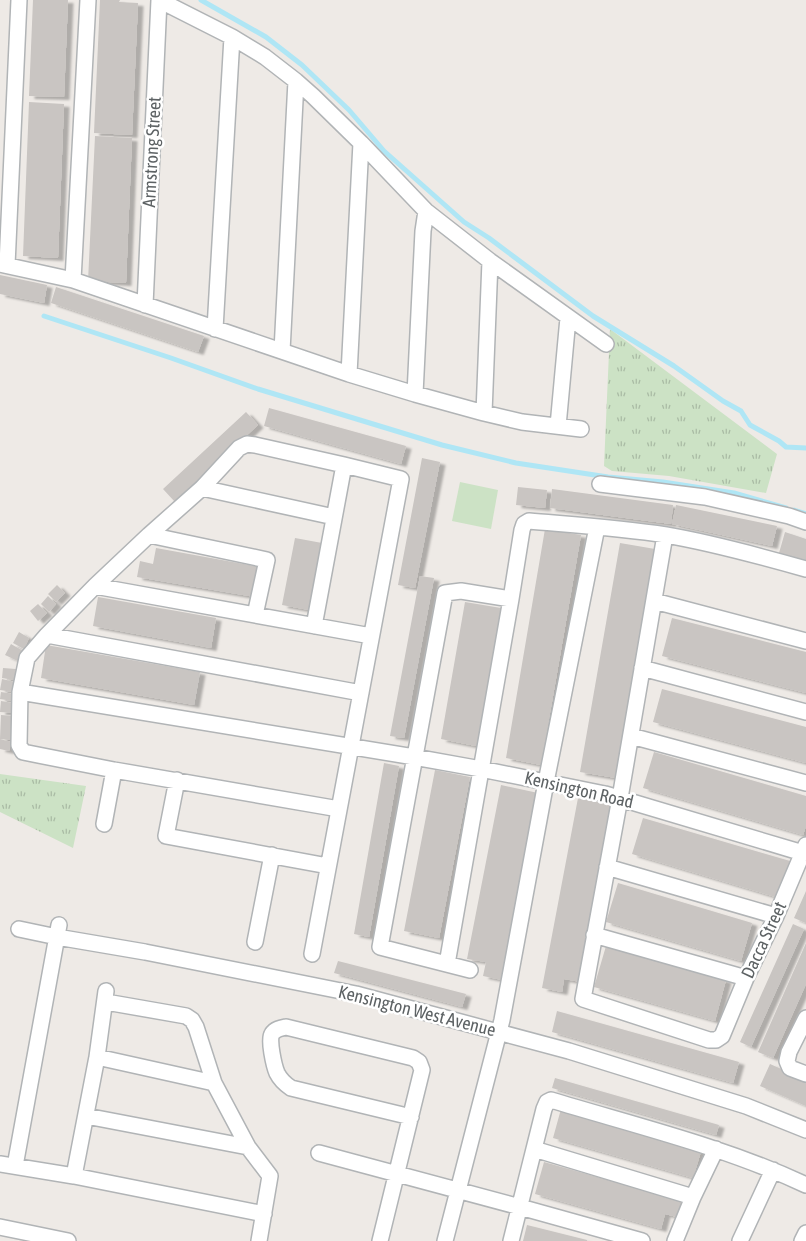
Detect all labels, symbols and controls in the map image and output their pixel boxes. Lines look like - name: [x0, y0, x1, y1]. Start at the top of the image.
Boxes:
- street label: Armstrong Street: [138, 96, 165, 208]
- street label: Kensington Road: [522, 767, 636, 812]
- street label: Dacca Street: [737, 898, 790, 981]
- street label: Kensington West Avenue: [336, 981, 498, 1040]

